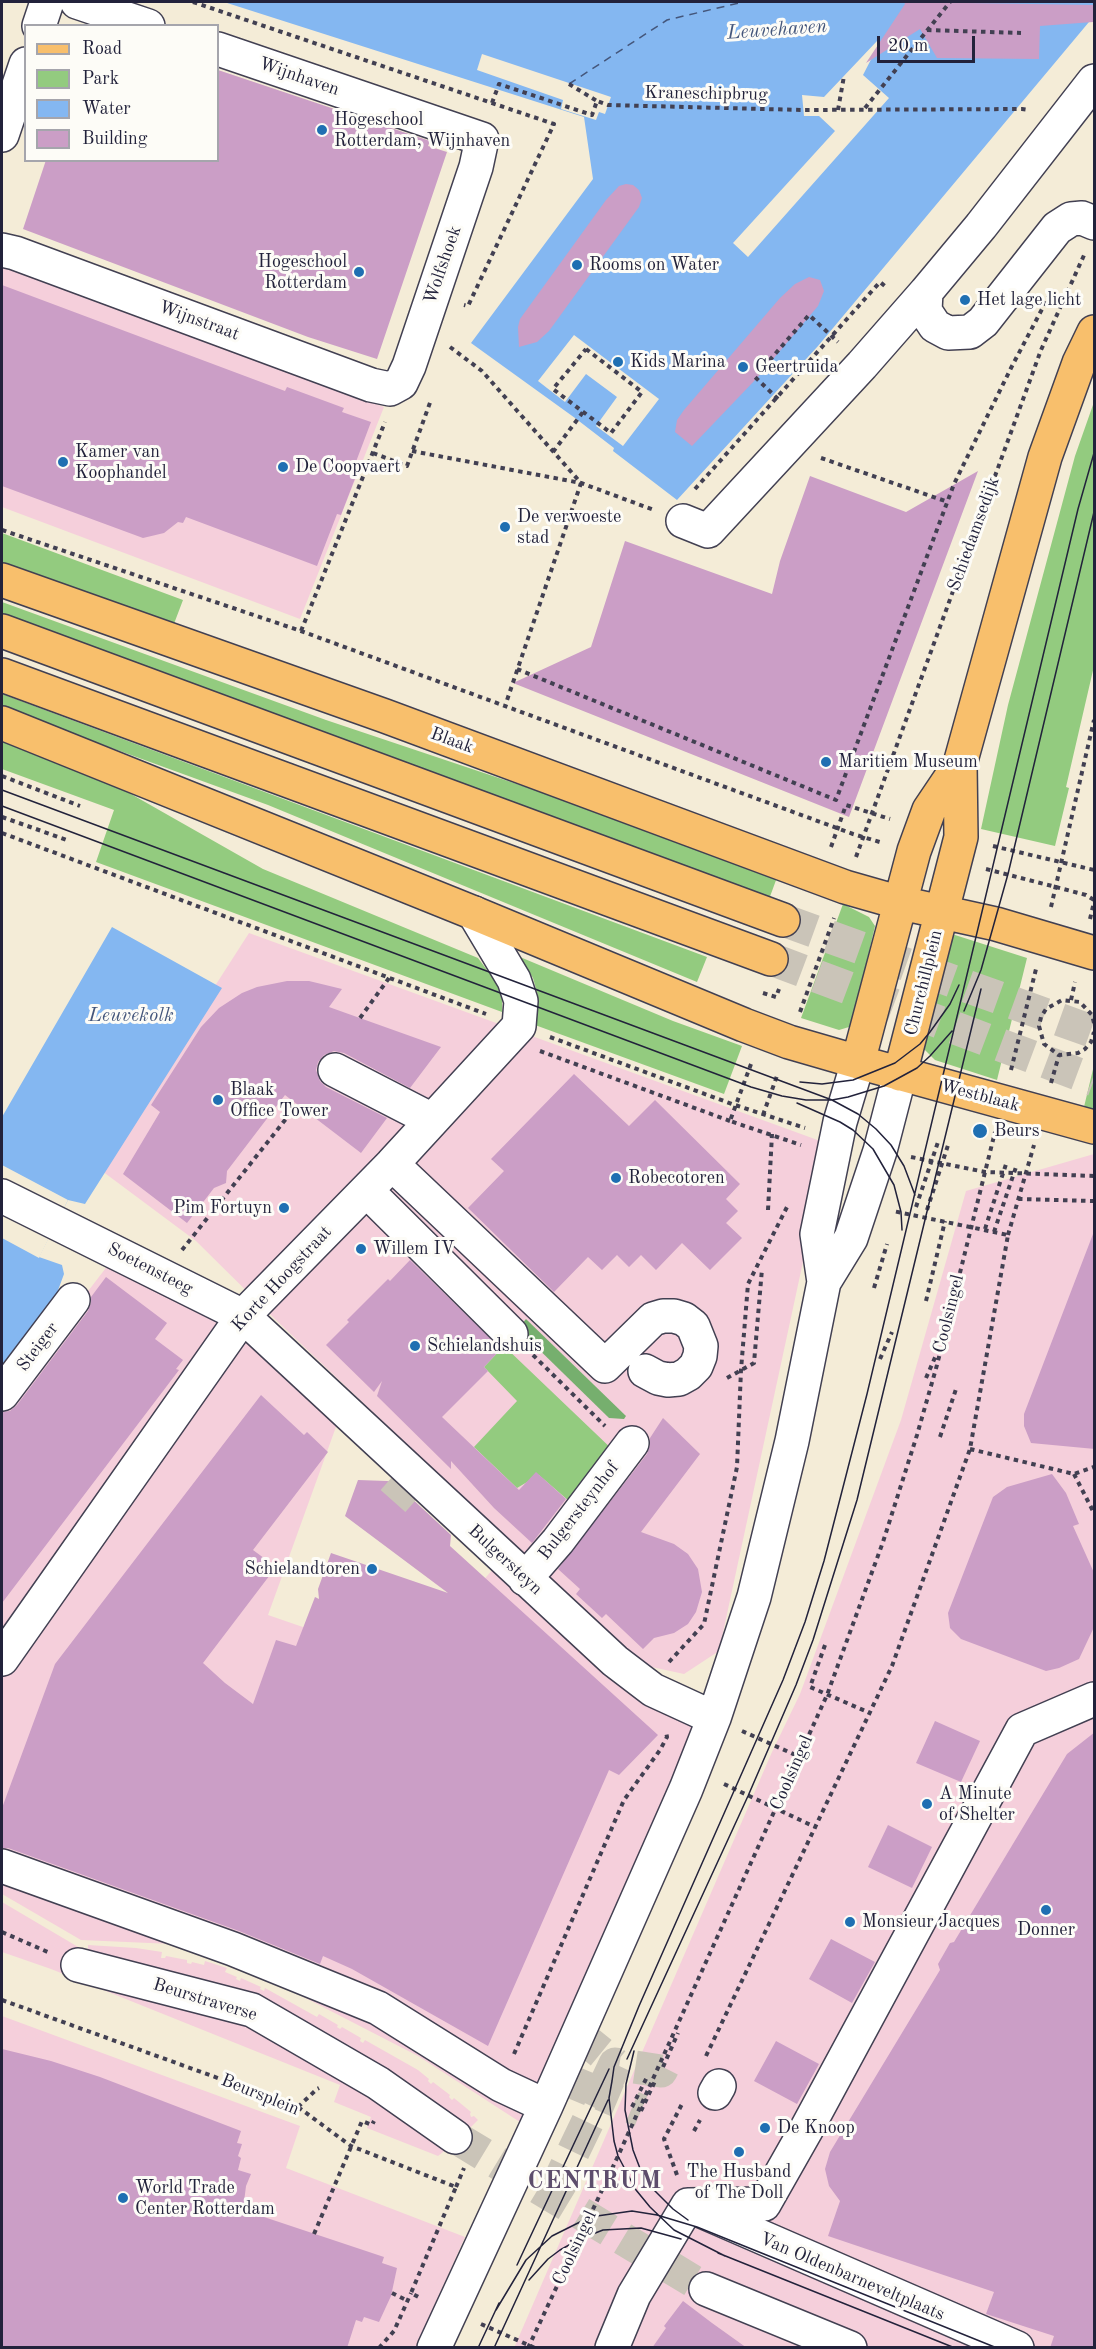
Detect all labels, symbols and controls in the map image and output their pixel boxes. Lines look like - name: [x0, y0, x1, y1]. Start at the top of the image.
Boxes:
- water label: Leuvehaven: [726, 15, 828, 45]
- legend: [24, 24, 219, 162]
- scale bar: [880, 24, 978, 62]
- text: 20 m: [888, 37, 928, 55]
- text: Road: [82, 40, 122, 58]
- street label: Wijnhaven: [256, 53, 342, 101]
- text: Park: [82, 70, 119, 88]
- street label: Kraneschipbrug: [644, 82, 768, 106]
- text: Water: [82, 100, 131, 118]
- place label: Hogeschool Rotterdam, Wijnhaven: [334, 109, 510, 152]
- marker: Hogeschool Rotterdam, Wijnhaven: [315, 123, 329, 137]
- text: Building: [82, 130, 147, 148]
- street label: Wolfshoek: [420, 223, 466, 307]
- place label: Hogeschool Rotterdam: [258, 251, 347, 294]
- place label: Rooms on Water: [589, 254, 719, 276]
- marker: Rooms on Water: [570, 258, 584, 272]
- marker: Hogeschool Rotterdam: [352, 265, 366, 279]
- place label: Het lage licht: [977, 289, 1081, 311]
- marker: Het lage licht: [958, 293, 972, 307]
- street label: Wijnstraat: [156, 296, 242, 346]
- place label: Kids Marina: [630, 351, 726, 373]
- marker: Kids Marina: [611, 355, 625, 369]
- place label: Geertruida: [755, 356, 838, 378]
- marker: Geertruida: [736, 360, 750, 374]
- place label: Kamer van Koophandel: [75, 441, 167, 484]
- marker: Kamer van Koophandel: [56, 455, 70, 469]
- place label: De Coopvaert: [295, 456, 401, 478]
- marker: De Coopvaert: [276, 460, 290, 474]
- street label: Schiedamsedijk: [943, 474, 1005, 594]
- place label: De verwoeste stad: [517, 506, 621, 548]
- marker: De verwoeste stad: [498, 520, 512, 534]
- street label: Blaak: [427, 723, 477, 759]
- place label: Maritiem Museum: [838, 751, 978, 773]
- marker: Maritiem Museum: [819, 755, 833, 769]
- street label: Churchillplein: [900, 928, 948, 1038]
- water label: Leuvekolk: [88, 1004, 174, 1028]
- street label: Westblaak: [938, 1075, 1022, 1117]
- place label: Blaak Office Tower: [230, 1079, 328, 1122]
- marker: Blaak Office Tower: [211, 1093, 225, 1107]
- place label: Beurs: [994, 1120, 1040, 1142]
- marker: Beurs: [971, 1122, 989, 1140]
- place label: Robecotoren: [628, 1167, 725, 1189]
- marker: Robecotoren: [609, 1171, 623, 1185]
- place label: Pim Fortuyn: [173, 1197, 272, 1219]
- marker: Pim Fortuyn: [277, 1201, 291, 1215]
- street label: Korte Hoogstraat: [227, 1222, 337, 1336]
- street label: Soetensteeg: [104, 1238, 196, 1300]
- place label: Willem IV: [373, 1238, 455, 1260]
- marker: Willem IV: [354, 1242, 368, 1256]
- street label: Coolsingel: [929, 1273, 969, 1355]
- street label: Steiger: [13, 1318, 63, 1376]
- place label: Schielandshuis: [427, 1335, 542, 1357]
- marker: Schielandshuis: [408, 1339, 422, 1353]
- street label: Bulgersteynhof: [534, 1458, 624, 1564]
- street label: Bulgersteyn: [463, 1520, 547, 1600]
- place label: Schielandtoren: [245, 1558, 360, 1580]
- marker: Schielandtoren: [365, 1562, 379, 1576]
- street label: Coolsingel: [766, 1732, 818, 1814]
- place label: A Minute of Shelter: [939, 1783, 1015, 1826]
- marker: A Minute of Shelter: [920, 1797, 934, 1811]
- marker: Donner: [1039, 1903, 1053, 1917]
- place label: Monsieur Jacques: [862, 1911, 1000, 1933]
- marker: Monsieur Jacques: [843, 1915, 857, 1929]
- place label: Donner: [1017, 1919, 1075, 1941]
- street label: Beurstraverse: [150, 1974, 260, 2026]
- street label: Beursplein: [218, 2070, 302, 2120]
- place label: De Knoop: [777, 2117, 855, 2139]
- marker: De Knoop: [758, 2121, 772, 2135]
- marker: The Husband of The Doll: [732, 2145, 746, 2159]
- place label: The Husband of The Doll: [687, 2161, 791, 2204]
- district label: CENTRUM: [527, 2168, 663, 2196]
- place label: World Trade Center Rotterdam: [135, 2177, 275, 2220]
- marker: World Trade Center Rotterdam: [116, 2191, 130, 2205]
- street label: Coolsingel: [548, 2207, 602, 2289]
- street label: Van Oldenbarneveltplaats: [756, 2228, 948, 2326]

